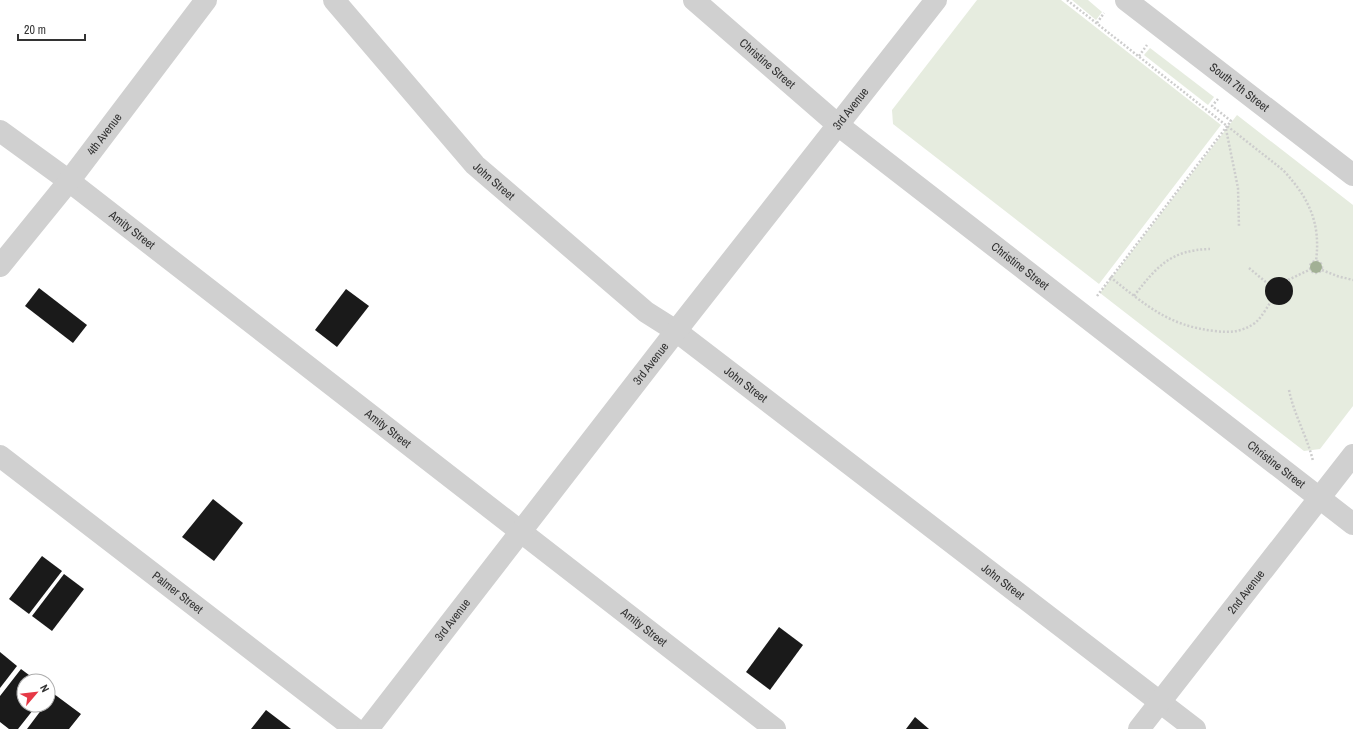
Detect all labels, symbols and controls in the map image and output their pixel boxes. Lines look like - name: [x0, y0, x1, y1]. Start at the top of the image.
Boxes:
- scale bar: [18, 16, 85, 42]
- text: 20 m: [24, 22, 46, 38]
- street label: Christine Street: [736, 35, 799, 92]
- street label: South 7th Street: [1206, 59, 1273, 116]
- street label: 3rd Avenue: [829, 84, 872, 133]
- street label: 4th Avenue: [83, 110, 126, 159]
- street label: John Street: [470, 159, 518, 204]
- street label: Amity Street: [105, 206, 159, 253]
- street label: Christine Street: [988, 239, 1052, 294]
- street label: 3rd Avenue: [629, 339, 672, 388]
- street label: John Street: [721, 363, 771, 406]
- street label: Amity Street: [361, 405, 415, 452]
- street label: Christine Street: [1244, 437, 1309, 492]
- street label: John Street: [978, 560, 1028, 604]
- street label: 2nd Avenue: [1224, 566, 1268, 617]
- street label: Palmer Street: [149, 568, 207, 617]
- street label: 3rd Avenue: [431, 595, 474, 644]
- street label: Amity Street: [617, 604, 670, 650]
- north arrow: [16, 673, 56, 713]
- text: N: [37, 682, 53, 694]

